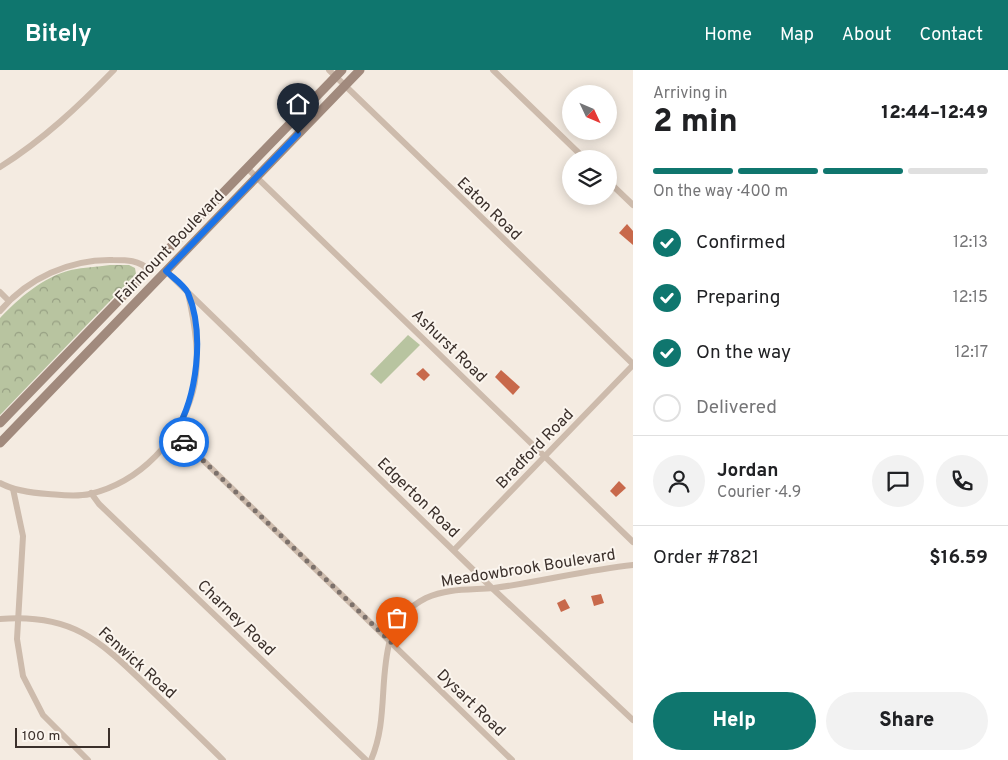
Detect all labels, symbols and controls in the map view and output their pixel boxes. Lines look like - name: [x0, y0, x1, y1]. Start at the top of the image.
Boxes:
- text: Bitely: [25, 20, 92, 50]
- text: Home: [704, 24, 752, 47]
- text: Map: [780, 24, 814, 47]
- text: About: [842, 24, 891, 47]
- text: Contact: [919, 24, 983, 47]
- pin: [277, 83, 319, 134]
- text: Arriving in: [653, 84, 728, 104]
- north arrow: [562, 85, 618, 140]
- map controls: [562, 85, 617, 205]
- icon: home: [284, 90, 312, 118]
- text: 12:44–12:49: [881, 101, 988, 125]
- text: 2 min: [653, 103, 738, 143]
- button: layers: [562, 150, 617, 205]
- street label: Eaton Road: [452, 174, 525, 245]
- text: On the way · 400 m: [653, 182, 788, 202]
- street label: Fairmount Boulevard: [111, 187, 229, 308]
- icon: check: [653, 229, 681, 257]
- text: Confirmed: [696, 231, 786, 255]
- text: 12:13: [953, 233, 988, 253]
- icon: check: [653, 284, 681, 312]
- text: Preparing: [696, 286, 780, 310]
- text: 12:15: [953, 288, 988, 308]
- street label: Ashurst Road: [407, 306, 490, 387]
- icon: check: [653, 339, 681, 367]
- text: On the way: [696, 341, 791, 365]
- text: 12:17: [954, 343, 988, 363]
- text: Delivered: [696, 396, 777, 420]
- street label: Bradford Road: [492, 405, 579, 494]
- courier: [159, 417, 209, 467]
- icon: car: [170, 428, 198, 456]
- street label: Edgerton Road: [372, 454, 463, 543]
- button: person: [653, 455, 705, 507]
- button: chat: [872, 455, 924, 507]
- button: phone: [936, 455, 988, 507]
- text: Jordan: [717, 459, 779, 483]
- text: Courier · 4.9: [717, 483, 801, 503]
- street label: Meadowbrook Boulevard: [439, 545, 617, 593]
- text: Order #7821: [653, 546, 759, 570]
- text: $16.59: [929, 546, 988, 570]
- street label: Charney Road: [192, 576, 279, 661]
- pin: [376, 597, 418, 648]
- icon: bag: [383, 604, 411, 632]
- street label: Fenwick Road: [94, 623, 180, 704]
- street label: Dysart Road: [432, 666, 509, 741]
- button: Help: [653, 692, 816, 750]
- button: Share: [826, 692, 988, 750]
- scale bar: [15, 725, 110, 748]
- text: 100 m: [22, 728, 60, 745]

